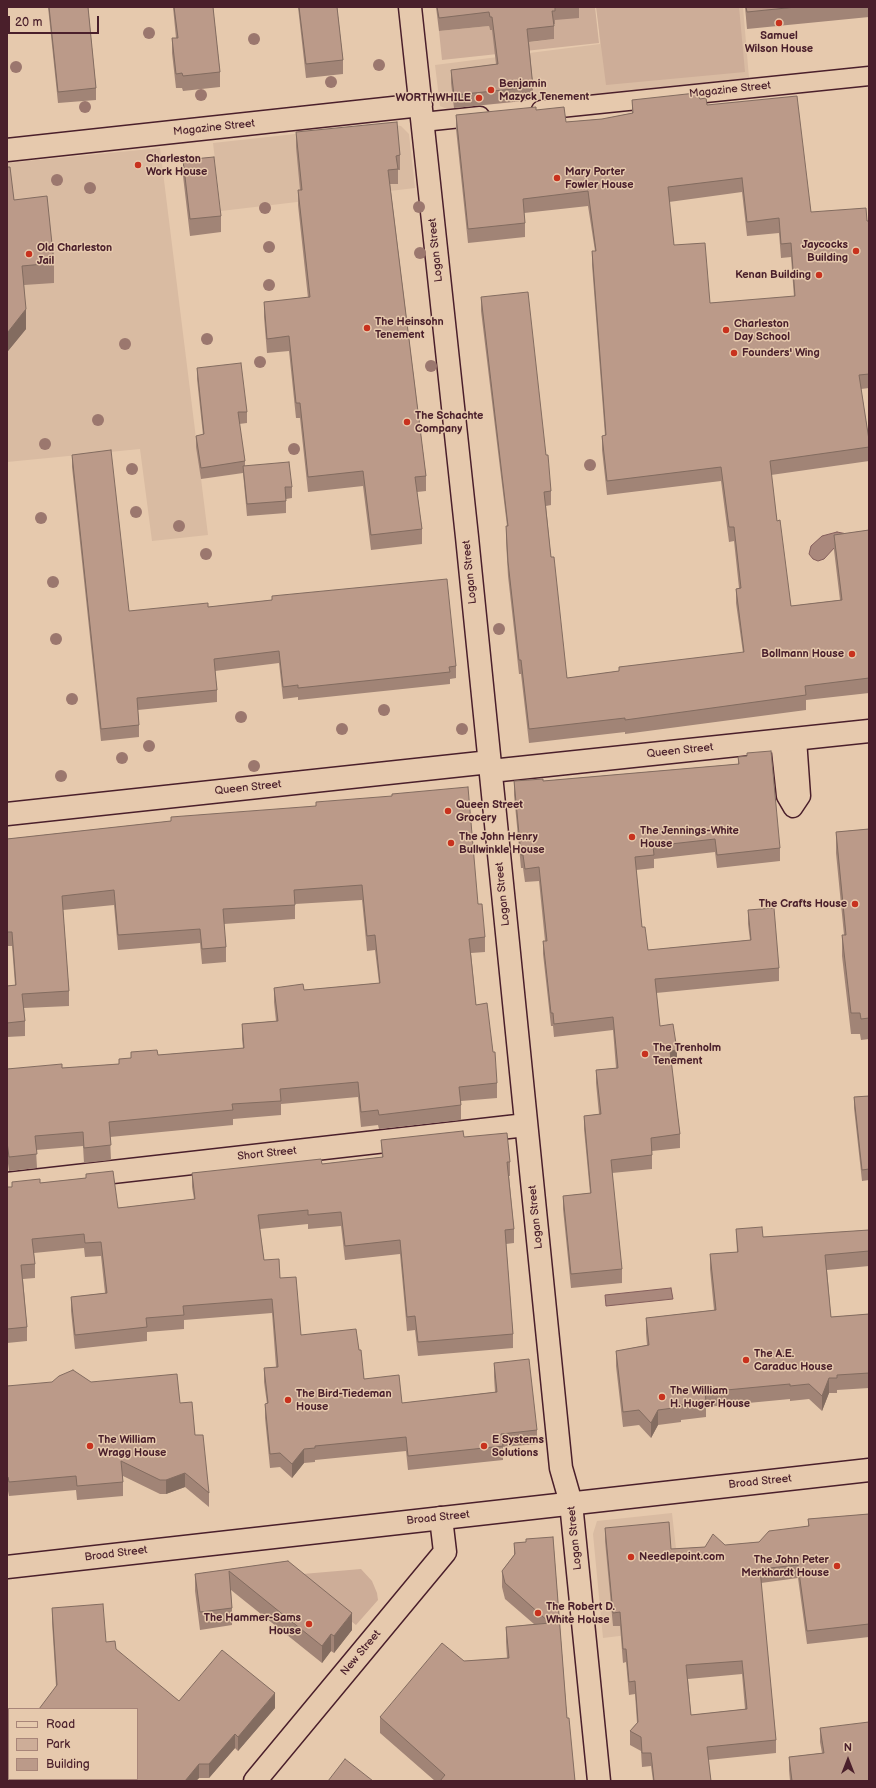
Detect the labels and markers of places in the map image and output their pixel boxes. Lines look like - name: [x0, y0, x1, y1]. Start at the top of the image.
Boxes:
- marker: Samuel Wilson House: [774, 18, 784, 28]
- place label: Samuel Wilson House: [745, 29, 813, 55]
- place label: Benjamin Mazyck Tenement: [499, 77, 589, 103]
- marker: Benjamin Mazyck Tenement: [486, 85, 496, 95]
- place label: WORTHWHILE: [396, 91, 471, 105]
- marker: WORTHWHILE: [474, 93, 484, 103]
- place label: Charleston Work House: [146, 152, 207, 178]
- marker: Charleston Work House: [133, 160, 143, 170]
- place label: Mary Porter Fowler House: [565, 165, 634, 191]
- marker: Mary Porter Fowler House: [552, 173, 562, 183]
- place label: Jaycocks Building: [802, 238, 848, 264]
- place label: Old Charleston Jail: [37, 241, 112, 267]
- marker: Jaycocks Building: [851, 246, 861, 256]
- marker: Old Charleston Jail: [24, 249, 34, 259]
- place label: Kenan Building: [735, 268, 811, 282]
- marker: Kenan Building: [814, 270, 824, 280]
- place label: The Heinsohn Tenement: [375, 315, 444, 341]
- place label: Charleston Day School: [734, 317, 790, 343]
- marker: The Heinsohn Tenement: [362, 323, 372, 333]
- marker: Charleston Day School: [721, 325, 731, 335]
- place label: Founders' Wing: [742, 346, 820, 360]
- marker: Founders' Wing: [729, 348, 739, 358]
- place label: The Schachte Company: [415, 409, 483, 435]
- marker: The Schachte Company: [402, 417, 412, 427]
- place label: Bollmann House: [761, 647, 844, 661]
- marker: Bollmann House: [847, 649, 857, 659]
- place label: Queen Street Grocery: [456, 798, 523, 824]
- marker: Queen Street Grocery: [443, 806, 453, 816]
- place label: The Jennings-White House: [640, 824, 739, 850]
- place label: The John Henry Bullwinkle House: [459, 830, 545, 856]
- marker: The Jennings-White House: [627, 832, 637, 842]
- marker: The John Henry Bullwinkle House: [446, 838, 456, 848]
- place label: The Crafts House: [759, 897, 847, 911]
- marker: The Crafts House: [850, 899, 860, 909]
- place label: The Trenholm Tenement: [653, 1041, 721, 1067]
- marker: The Trenholm Tenement: [640, 1049, 650, 1059]
- place label: The A.E. Caraduc House: [754, 1347, 832, 1373]
- marker: The A.E. Caraduc House: [741, 1355, 751, 1365]
- place label: The William H. Huger House: [670, 1384, 750, 1410]
- place label: The Bird-Tiedeman House: [296, 1387, 392, 1413]
- marker: The William H. Huger House: [657, 1392, 667, 1402]
- marker: The Bird-Tiedeman House: [283, 1395, 293, 1405]
- place label: The William Wragg House: [98, 1433, 166, 1459]
- place label: E Systems Solutions: [492, 1433, 544, 1459]
- marker: The William Wragg House: [85, 1441, 95, 1451]
- marker: E Systems Solutions: [479, 1441, 489, 1451]
- place label: Needlepoint.com: [639, 1550, 725, 1564]
- marker: Needlepoint.com: [626, 1552, 636, 1562]
- place label: The John Peter Merkhardt House: [741, 1553, 829, 1579]
- marker: The John Peter Merkhardt House: [832, 1561, 842, 1571]
- place label: The Robert D. White House: [546, 1600, 615, 1626]
- marker: The Robert D. White House: [533, 1608, 543, 1618]
- place label: The Hammer-Sams House: [204, 1611, 301, 1637]
- marker: The Hammer-Sams House: [304, 1619, 314, 1629]

